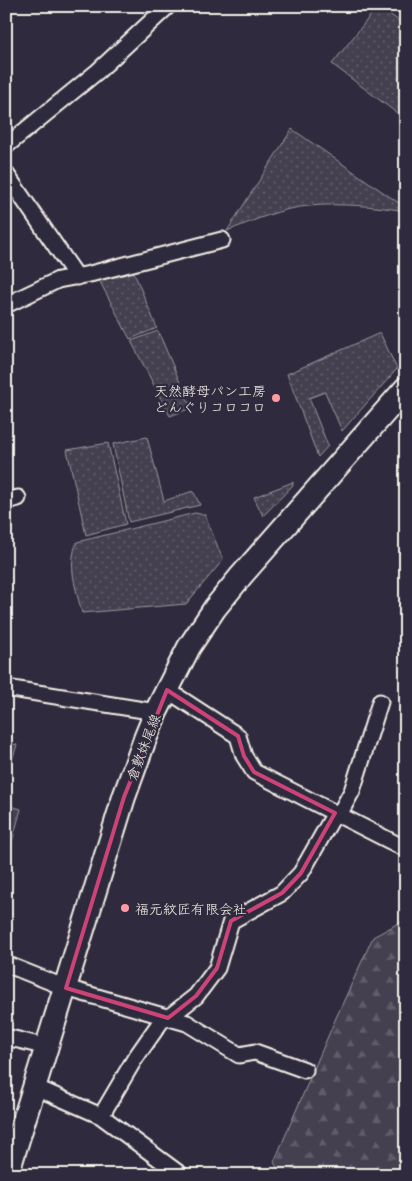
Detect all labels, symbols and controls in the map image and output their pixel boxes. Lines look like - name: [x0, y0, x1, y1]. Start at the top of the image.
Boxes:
- place label: 天然酵母パン工房 どんぐりコロコロ: [154, 381, 266, 416]
- marker: 天然酵母パン工房 どんぐりコロコロ: [270, 392, 282, 404]
- street label: 倉敷妹尾線: [122, 711, 164, 783]
- place label: 福元紋匠有限会社: [135, 899, 247, 918]
- marker: 福元紋匠有限会社: [119, 902, 131, 914]

